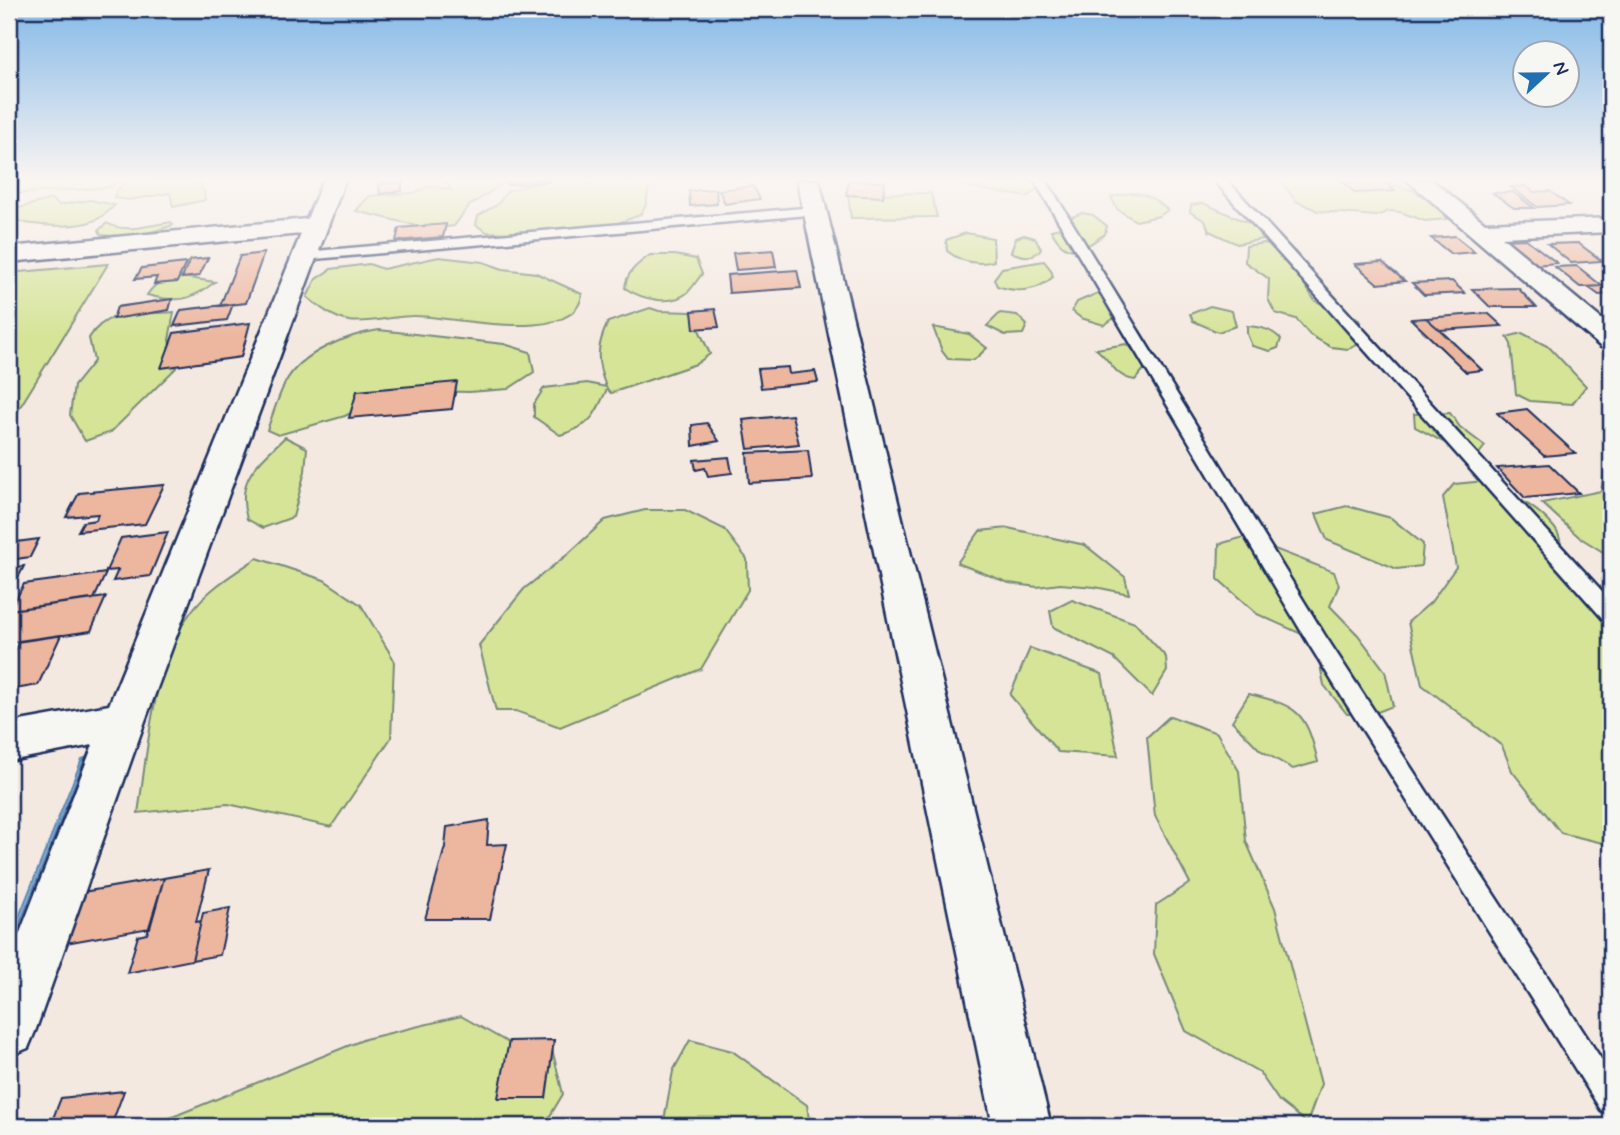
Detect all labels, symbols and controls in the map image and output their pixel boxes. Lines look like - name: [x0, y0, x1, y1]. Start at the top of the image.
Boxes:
- north arrow: [1512, 38, 1582, 108]
- text: N: [1546, 58, 1574, 79]

